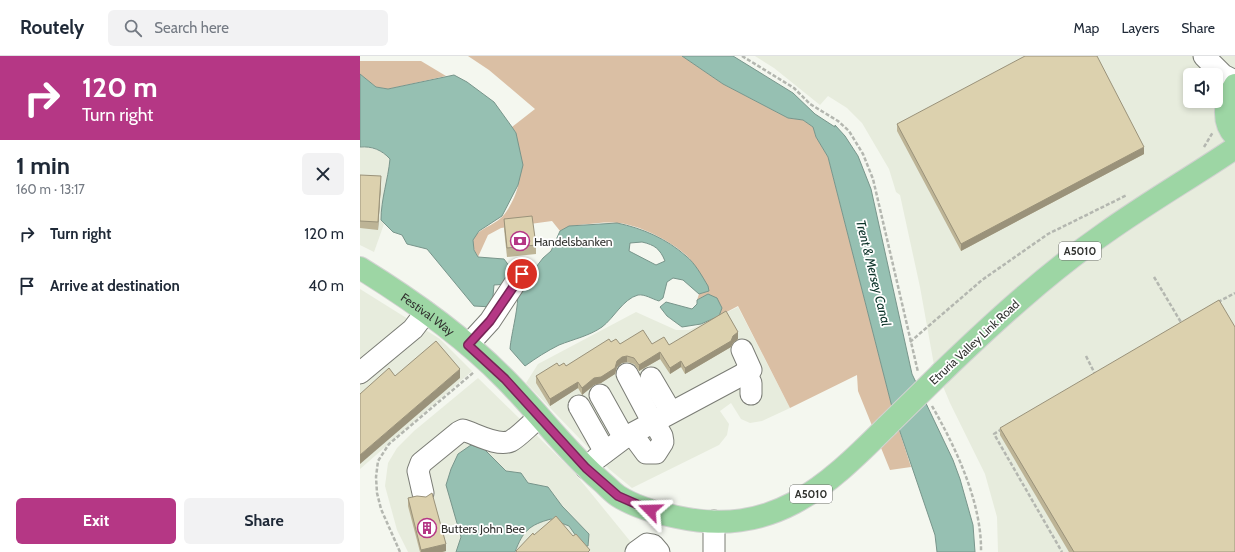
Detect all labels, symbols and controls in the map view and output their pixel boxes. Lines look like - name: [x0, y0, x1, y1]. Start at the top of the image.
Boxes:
- search box: [108, 10, 388, 46]
- text: Routely: [20, 16, 84, 39]
- icon: search: [122, 17, 144, 39]
- text: Search here: [154, 19, 229, 37]
- text: Map: [1074, 19, 1099, 37]
- text: Layers: [1121, 19, 1159, 37]
- text: Share: [1181, 19, 1215, 37]
- map controls: [1183, 68, 1223, 108]
- button: sound: [1183, 68, 1223, 108]
- text: 120 m: [82, 70, 158, 104]
- icon: right: [16, 72, 68, 124]
- text: Turn right: [82, 104, 153, 126]
- text: 1 min: [16, 151, 70, 180]
- button: close: [302, 153, 344, 195]
- text: 160 m · 13:17: [16, 181, 85, 197]
- water label: Trent & Mersey Canal: [853, 218, 895, 328]
- icon: right: [16, 223, 38, 245]
- text: Turn right: [50, 225, 111, 243]
- text: 120 m: [304, 225, 344, 243]
- bank icon: Handelsbanken: [509, 230, 531, 252]
- place label: Handelsbanken: [534, 234, 613, 249]
- road number: A5010: [1059, 242, 1101, 260]
- pin: [505, 257, 539, 291]
- icon: arrive: [511, 263, 533, 285]
- icon: arrive: [16, 275, 38, 297]
- text: Arrive at destination: [50, 277, 180, 295]
- text: 40 m: [308, 277, 344, 295]
- street label: Festival Way: [398, 289, 458, 338]
- street label: Etruria Valley Link Road: [926, 296, 1022, 388]
- road number: A5010: [790, 485, 832, 503]
- position arrow: [629, 489, 671, 531]
- button: Exit: [16, 498, 176, 544]
- button: Share: [184, 498, 344, 544]
- building icon: Butters John Bee: [416, 517, 438, 539]
- place label: Butters John Bee: [441, 521, 525, 536]

